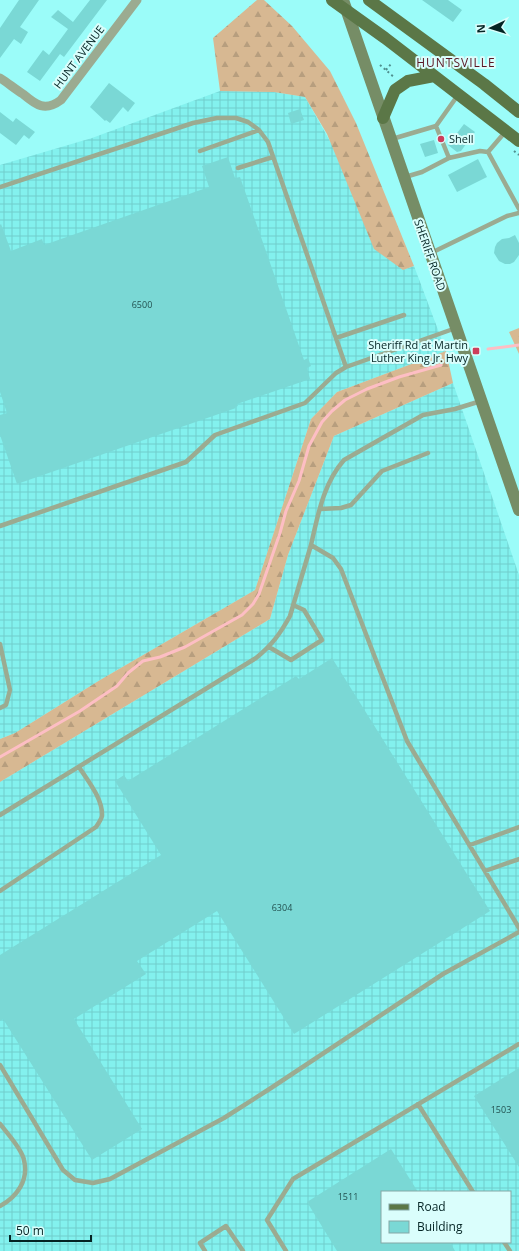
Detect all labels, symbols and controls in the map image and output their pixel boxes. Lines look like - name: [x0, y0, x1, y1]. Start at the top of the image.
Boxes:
- north arrow: [471, 8, 511, 48]
- street label: HUNT AVENUE: [50, 22, 107, 91]
- text: N: [473, 24, 488, 34]
- district label: HUNTSVILLE: [416, 54, 496, 71]
- place label: Shell: [449, 131, 474, 146]
- marker: Shell: [436, 134, 446, 144]
- street label: SHERIFF ROAD: [411, 217, 450, 293]
- house number: 6500: [132, 298, 152, 311]
- place label: Sheriff Rd at Martin Luther King Jr. Hwy: [368, 337, 468, 365]
- marker: Sheriff Rd at Martin Luther King Jr. Hwy: [471, 346, 481, 356]
- house number: 6304: [272, 901, 292, 914]
- house number: 1503: [491, 1103, 511, 1116]
- house number: 1511: [338, 1190, 358, 1203]
- legend: [381, 1191, 511, 1243]
- text: Road: [417, 1198, 446, 1215]
- scale bar: [10, 1217, 91, 1243]
- text: Building: [417, 1218, 463, 1235]
- text: 50 m: [16, 1222, 44, 1239]

